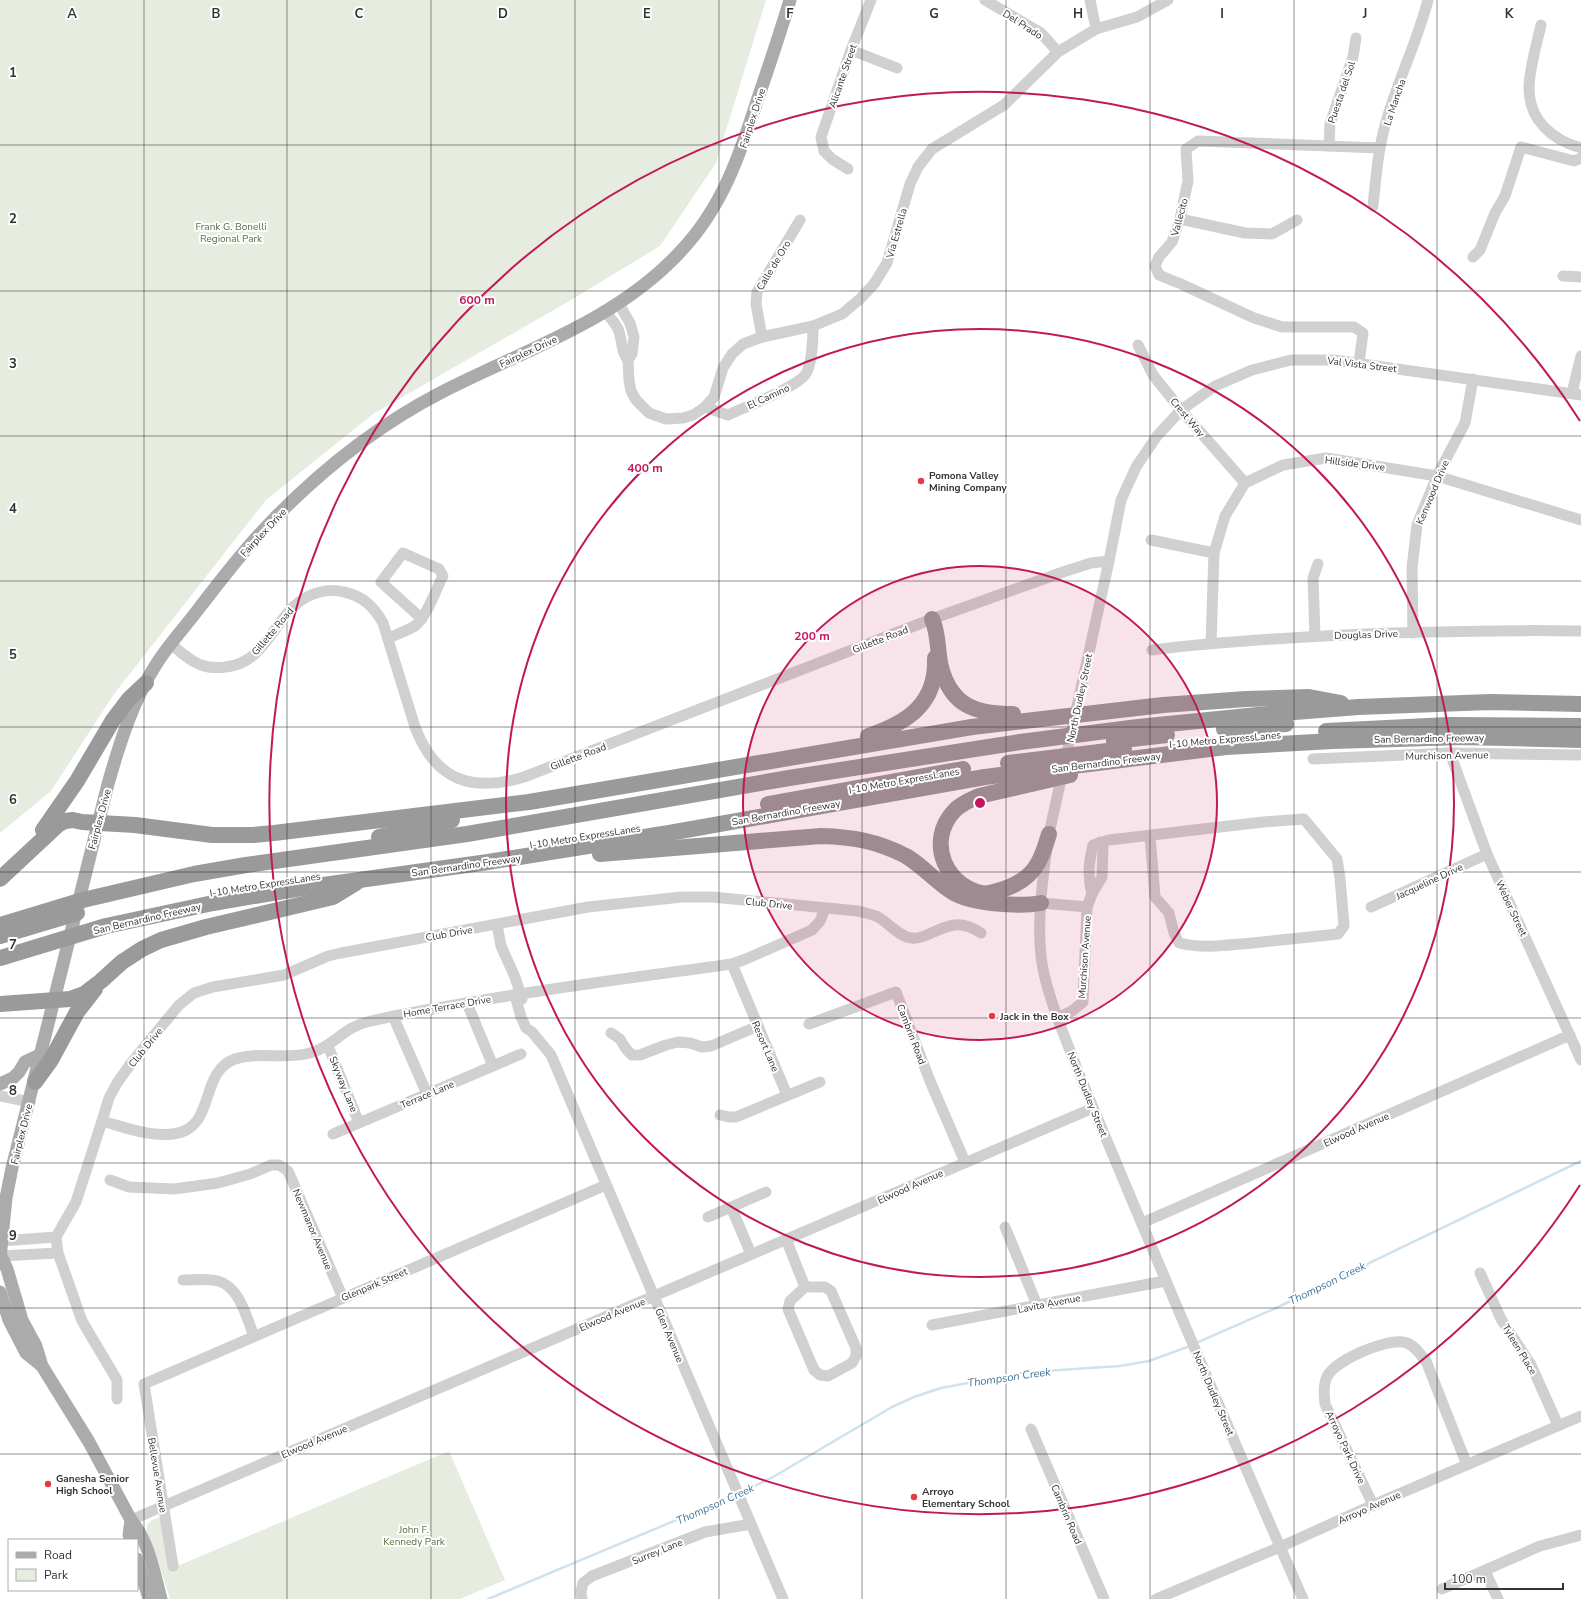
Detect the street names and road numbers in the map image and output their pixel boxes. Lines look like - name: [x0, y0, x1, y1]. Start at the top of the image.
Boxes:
- street label: Del Prado: [1000, 7, 1045, 43]
- street label: Alicante Street: [825, 42, 861, 110]
- street label: Puesta del Sol: [1325, 59, 1359, 125]
- street label: La Mancha: [1380, 77, 1409, 128]
- street label: Fairplex Drive: [737, 87, 769, 150]
- street label: Vallecito: [1168, 196, 1192, 239]
- street label: Via Estrella: [883, 207, 911, 261]
- street label: Calle de Oro: [753, 237, 795, 293]
- street label: Fairplex Drive: [497, 332, 559, 371]
- street label: Val Vista Street: [1325, 354, 1398, 376]
- street label: El Camino: [745, 381, 792, 413]
- street label: Crest Way: [1167, 395, 1208, 441]
- street label: Hillside Drive: [1324, 453, 1386, 475]
- street label: Kenwood Drive: [1413, 458, 1453, 527]
- street label: Fairplex Drive: [237, 505, 290, 560]
- street label: Gillette Road: [249, 605, 297, 659]
- street label: Gillette Road: [850, 623, 910, 657]
- street label: Douglas Drive: [1334, 627, 1398, 643]
- street label: North Dudley Street: [1064, 652, 1096, 744]
- street label: I-10 Metro ExpressLanes: [1169, 728, 1282, 752]
- street label: San Bernardino Freeway: [1374, 731, 1485, 747]
- street label: Gillette Road: [548, 740, 608, 774]
- street label: Murchison Avenue: [1405, 748, 1489, 764]
- street label: San Bernardino Freeway: [1051, 749, 1162, 777]
- street label: I-10 Metro ExpressLanes: [848, 764, 961, 798]
- street label: Fairplex Drive: [85, 787, 115, 851]
- street label: San Bernardino Freeway: [731, 796, 842, 829]
- street label: I-10 Metro ExpressLanes: [529, 821, 642, 853]
- street label: San Bernardino Freeway: [411, 851, 522, 881]
- street label: Jacqueline Drive: [1393, 860, 1465, 904]
- street label: I-10 Metro ExpressLanes: [209, 869, 322, 901]
- street label: Weber Street: [1492, 878, 1530, 939]
- street label: Club Drive: [745, 895, 793, 913]
- street label: San Bernardino Freeway: [92, 900, 203, 938]
- street label: Murchison Avenue: [1075, 915, 1095, 999]
- street label: Club Drive: [425, 923, 474, 945]
- street label: Home Terrace Drive: [402, 992, 492, 1022]
- street label: Cambrin Road: [893, 1002, 929, 1067]
- street label: Resort Lane: [748, 1019, 782, 1074]
- street label: Club Drive: [125, 1025, 166, 1070]
- street label: North Dudley Street: [1064, 1050, 1111, 1139]
- street label: Skyway Lane: [325, 1054, 361, 1115]
- street label: Terrace Lane: [398, 1077, 456, 1113]
- street label: Fairplex Drive: [8, 1102, 36, 1166]
- street label: Elwood Avenue: [1321, 1109, 1391, 1151]
- street label: Elwood Avenue: [875, 1166, 945, 1208]
- street label: Newmanor Avenue: [289, 1187, 335, 1272]
- street label: Glenpark Street: [339, 1264, 410, 1305]
- street label: Lavita Avenue: [1017, 1291, 1082, 1317]
- street label: Elwood Avenue: [577, 1295, 648, 1335]
- street label: Glen Avenue: [651, 1306, 687, 1365]
- street label: Tyleen Place: [1499, 1322, 1540, 1377]
- street label: North Dudley Street: [1189, 1349, 1237, 1438]
- street label: Arroyo Park Drive: [1322, 1409, 1368, 1486]
- street label: Elwood Avenue: [279, 1422, 350, 1462]
- street label: Bellevue Avenue: [144, 1437, 170, 1514]
- street label: Cambrin Road: [1047, 1482, 1085, 1547]
- street label: Arroyo Avenue: [1336, 1488, 1403, 1528]
- street label: Surrey Lane: [630, 1535, 685, 1568]

